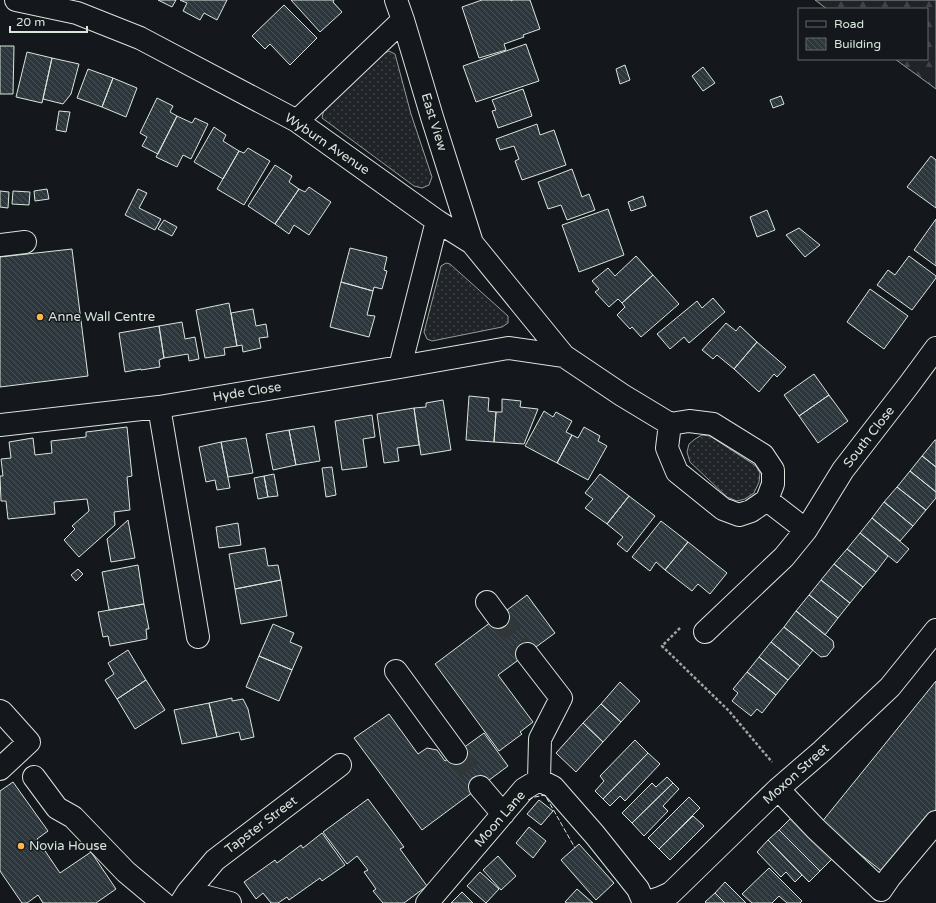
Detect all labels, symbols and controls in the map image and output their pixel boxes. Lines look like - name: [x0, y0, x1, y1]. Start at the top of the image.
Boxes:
- scale bar: [10, 8, 87, 34]
- legend: [798, 8, 928, 60]
- text: 20 m: [16, 15, 45, 29]
- text: Road: [834, 17, 864, 31]
- text: Building: [834, 37, 881, 51]
- street label: East View: [418, 91, 450, 153]
- street label: Wyburn Avenue: [282, 110, 372, 178]
- place label: Anne Wall Centre: [48, 309, 155, 325]
- marker: Anne Wall Centre: [35, 312, 45, 322]
- street label: Hyde Close: [212, 379, 282, 405]
- street label: South Close: [840, 403, 898, 471]
- street label: Moxon Street: [760, 740, 832, 808]
- street label: Moon Lane: [471, 788, 529, 850]
- street label: Tapster Street: [222, 793, 300, 857]
- place label: Novia House: [29, 838, 107, 854]
- marker: Novia House: [16, 841, 26, 851]

